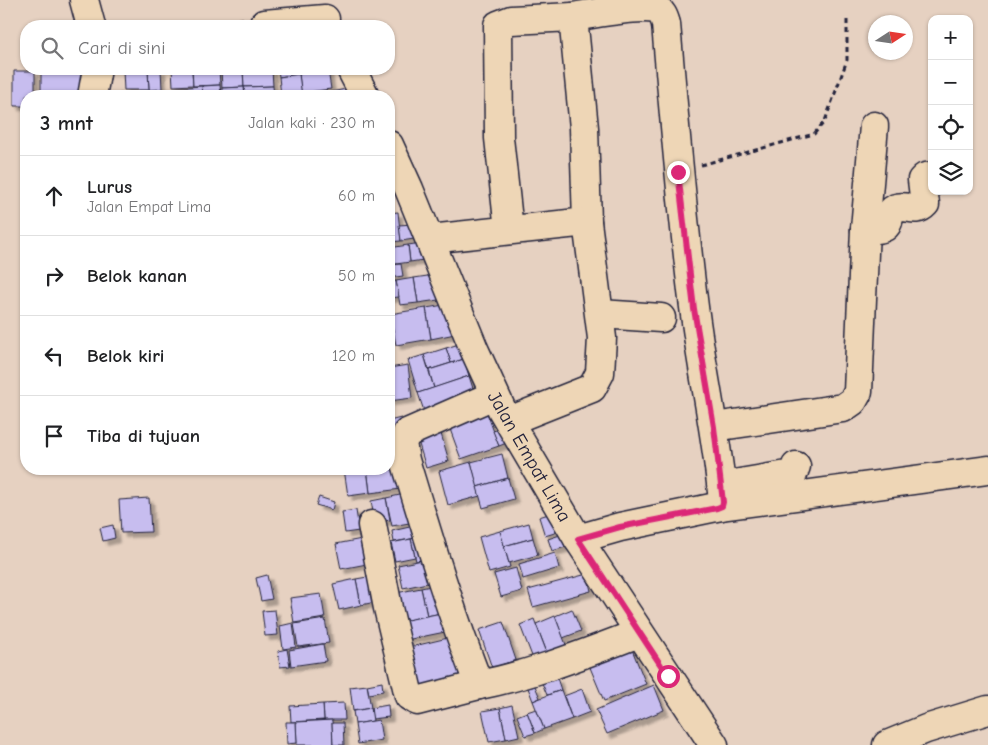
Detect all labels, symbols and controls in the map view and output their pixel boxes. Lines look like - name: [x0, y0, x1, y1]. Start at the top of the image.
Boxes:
- north arrow: [868, 15, 913, 60]
- map controls: [928, 15, 973, 195]
- button: +: [928, 15, 973, 60]
- search box: [20, 20, 395, 75]
- icon: search: [38, 34, 66, 62]
- text: Cari di sini: [78, 37, 165, 59]
- button: −: [928, 60, 973, 105]
- button: locate: [928, 105, 973, 150]
- text: 3 mnt: [40, 111, 93, 135]
- text: Jalan kaki · 230 m: [248, 114, 375, 132]
- button: layers: [928, 150, 973, 195]
- route end: [667, 161, 690, 184]
- text: Lurus: [87, 176, 132, 198]
- icon: ahead: [40, 182, 68, 210]
- text: 60 m: [338, 187, 375, 205]
- text: Jalan Empat Lima: [87, 198, 211, 216]
- icon: right: [40, 262, 68, 290]
- text: Belok kanan: [87, 265, 187, 287]
- text: 50 m: [338, 267, 375, 285]
- icon: left: [40, 342, 68, 370]
- text: Belok kiri: [87, 345, 164, 367]
- text: 120 m: [332, 347, 375, 365]
- street label: Jalan Empat Lima: [483, 387, 576, 526]
- icon: arrive: [40, 422, 68, 450]
- text: Tiba di tujuan: [87, 425, 200, 447]
- route start: [657, 665, 680, 688]

